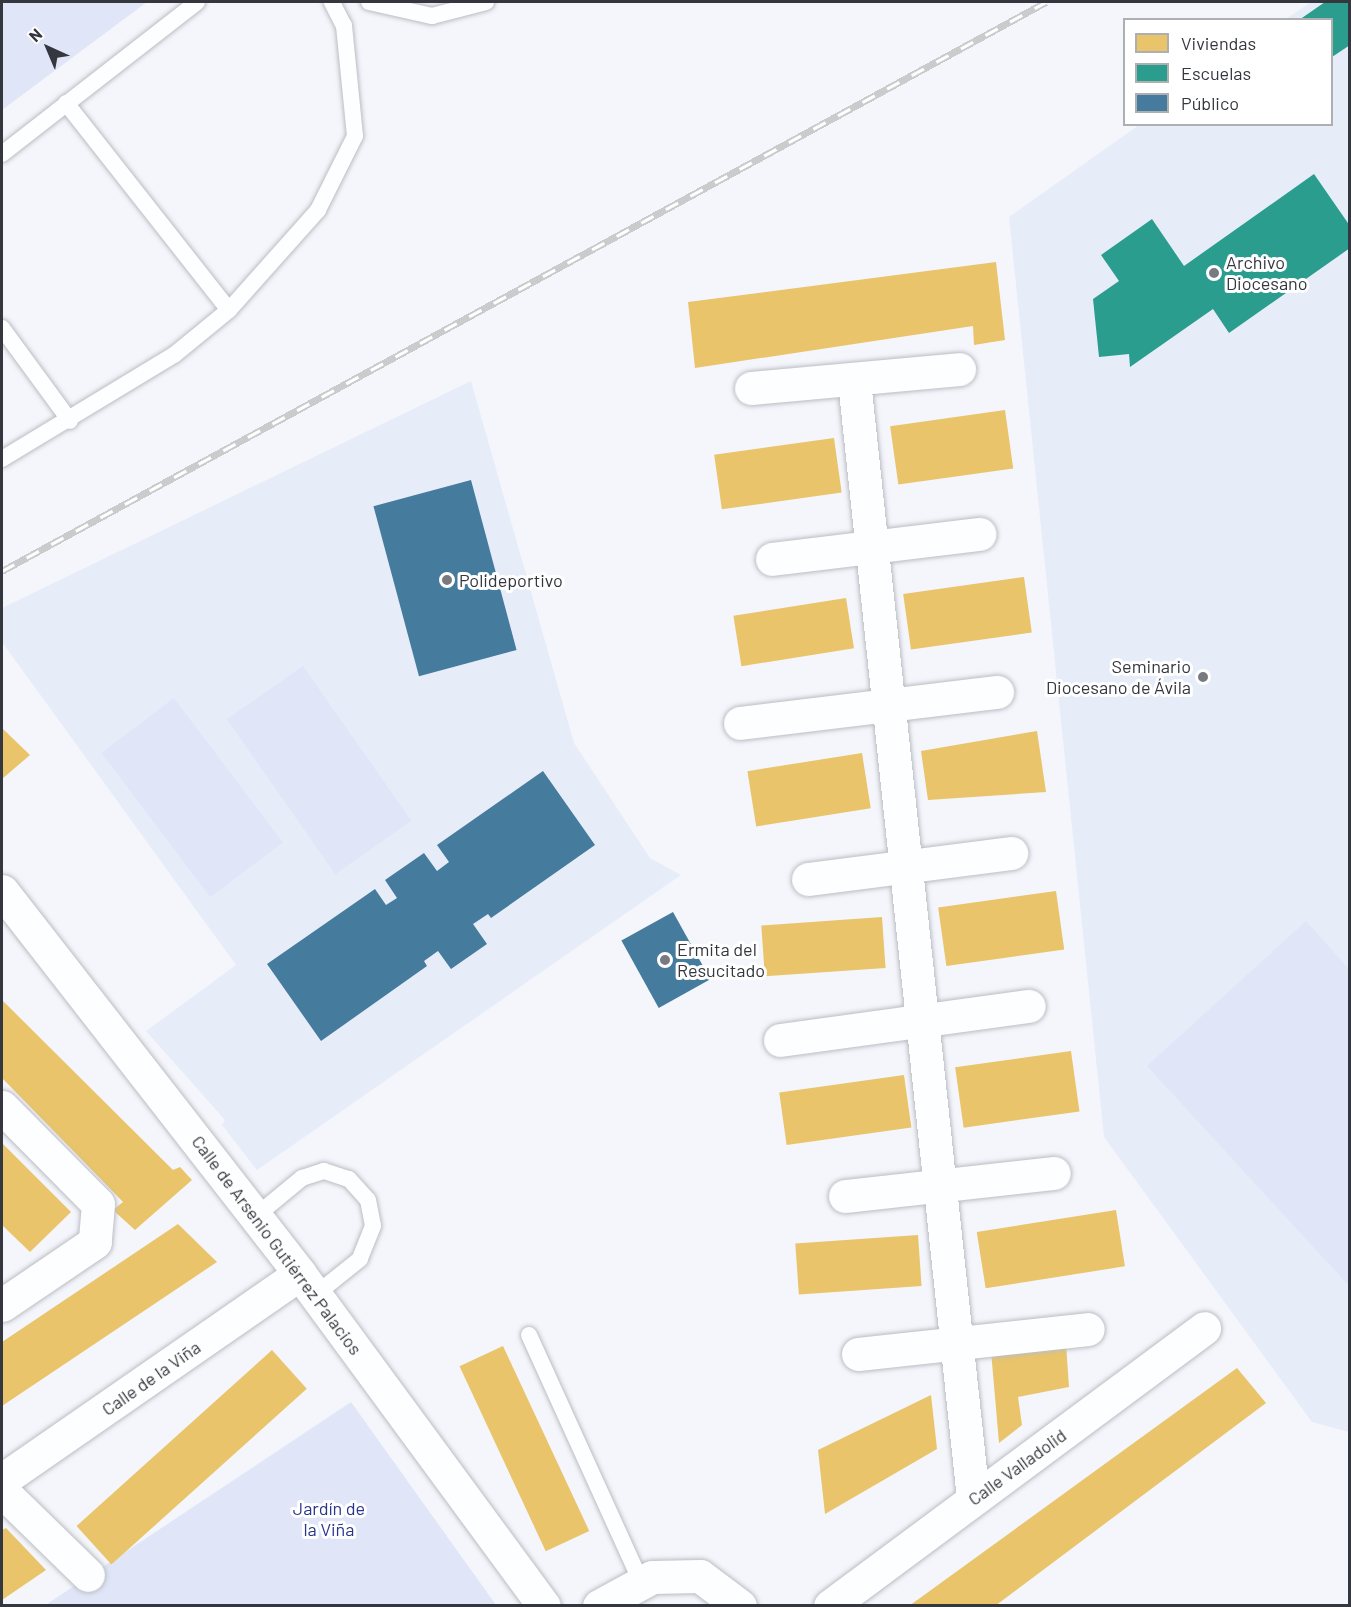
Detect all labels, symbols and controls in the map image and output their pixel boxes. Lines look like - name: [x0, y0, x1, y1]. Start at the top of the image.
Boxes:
- north arrow: [18, 18, 78, 78]
- legend: [1123, 18, 1333, 126]
- text: N: [25, 24, 46, 45]
- text: Viviendas: [1181, 32, 1256, 54]
- text: Escuelas: [1181, 62, 1251, 84]
- text: Público: [1181, 92, 1239, 114]
- place label: Archivo Diocesano: [1226, 252, 1308, 294]
- marker: Archivo Diocesano: [1207, 266, 1221, 280]
- place label: Polideportivo: [459, 569, 563, 591]
- marker: Polideportivo: [440, 573, 454, 587]
- place label: Seminario Diocesano de Ávila: [1046, 656, 1191, 698]
- marker: Seminario Diocesano de Ávila: [1196, 670, 1210, 684]
- place label: Ermita del Resucitado: [677, 939, 765, 982]
- marker: Ermita del Resucitado: [658, 953, 672, 967]
- street label: Calle de Arsenio Gutiérrez Palacios: [187, 1131, 367, 1359]
- street label: Calle de la Viña: [97, 1336, 205, 1420]
- street label: Calle Valladolid: [964, 1424, 1070, 1510]
- park label: Jardín de la Viña: [293, 1498, 365, 1540]

